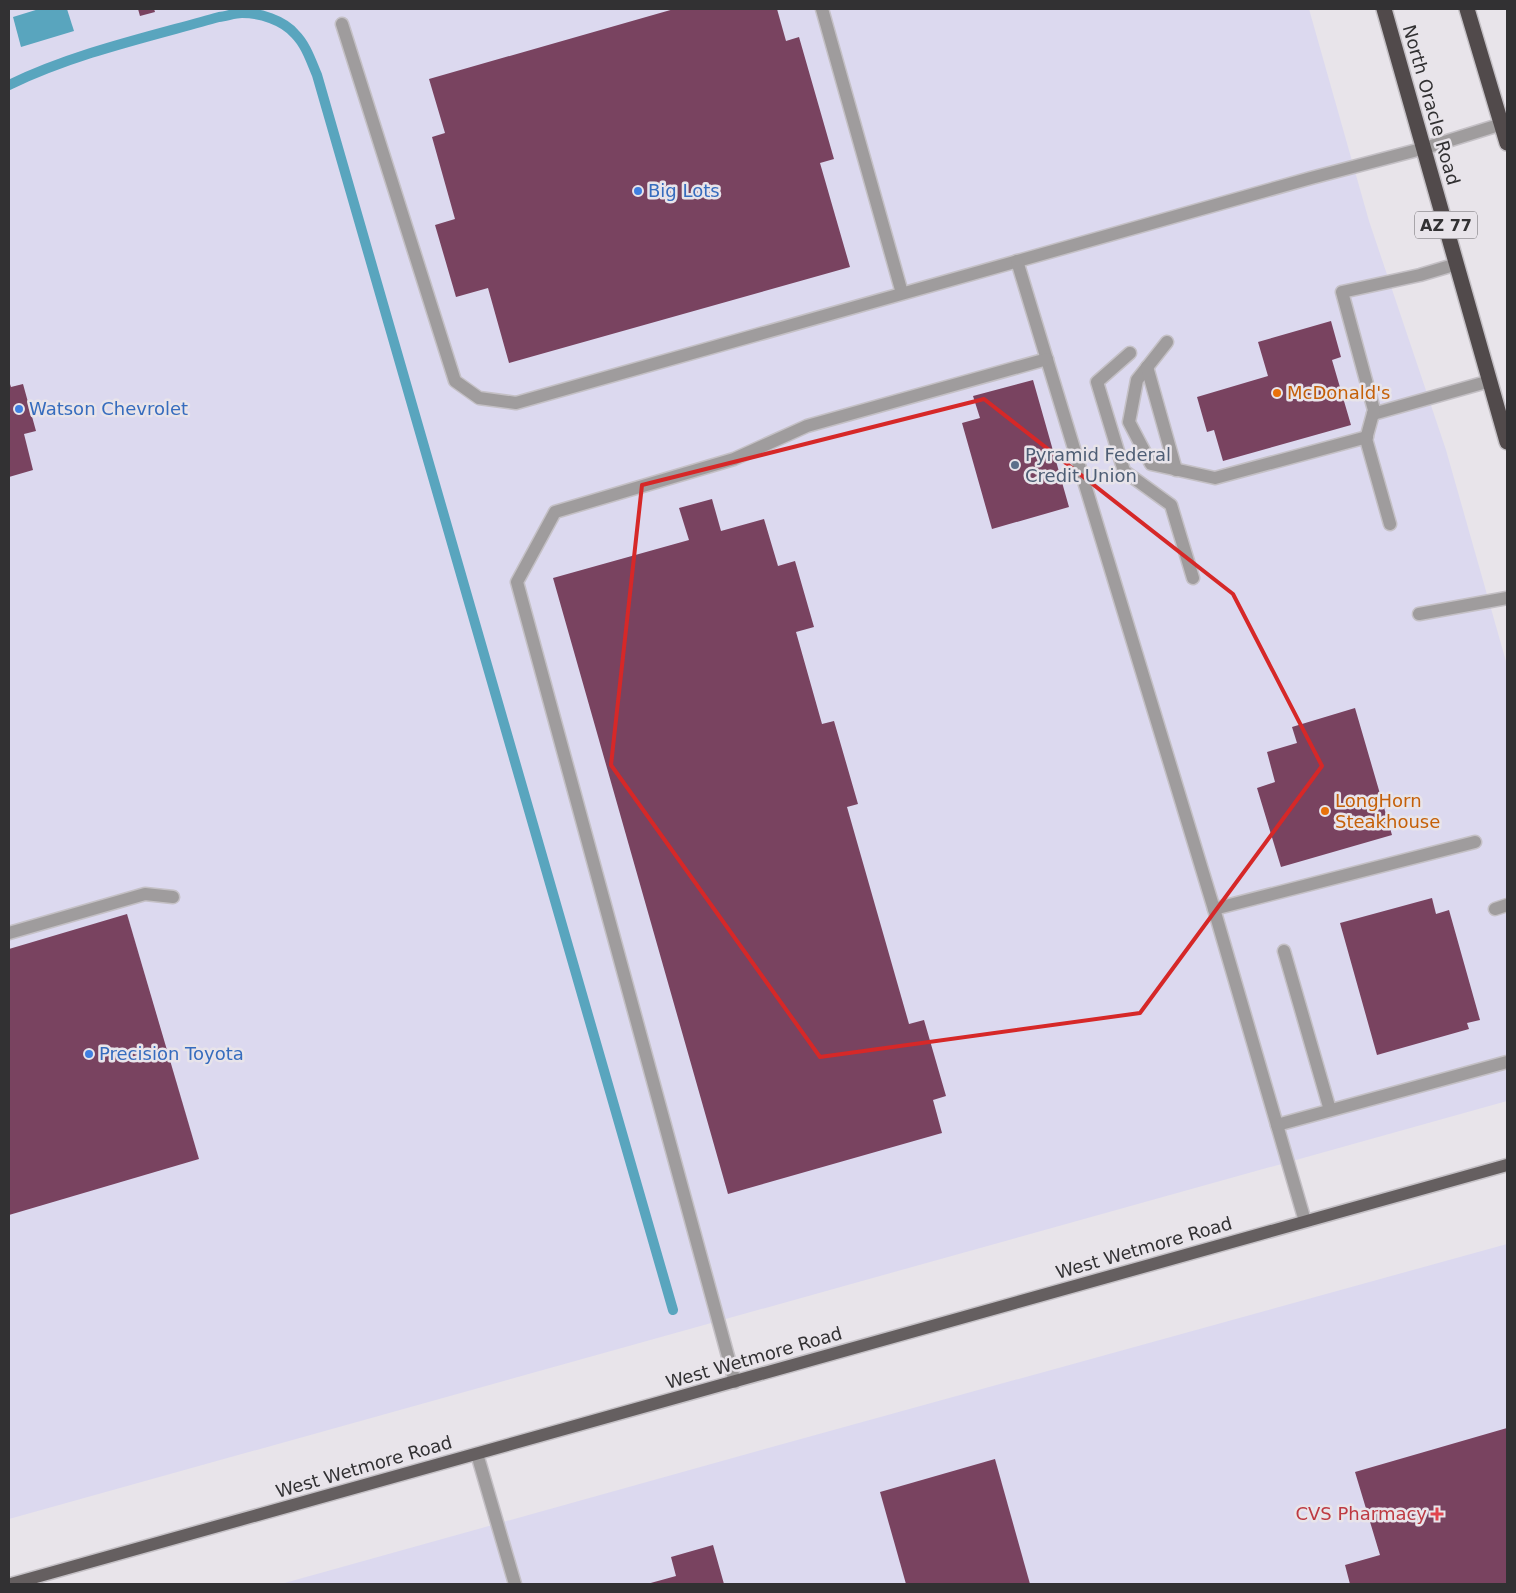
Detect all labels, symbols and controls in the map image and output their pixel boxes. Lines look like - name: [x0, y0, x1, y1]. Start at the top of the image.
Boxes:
- street label: North Oracle Road: [1399, 22, 1464, 187]
- place label: Big Lots: [648, 180, 720, 201]
- marker: Big Lots: [632, 185, 644, 197]
- road number: AZ 77: [1415, 212, 1477, 238]
- place label: McDonald's: [1287, 382, 1391, 403]
- marker: McDonald's: [1271, 387, 1283, 399]
- place label: Watson Chevrolet: [29, 398, 188, 419]
- marker: Watson Chevrolet: [13, 403, 25, 415]
- place label: Pyramid Federal Credit Union: [1025, 444, 1171, 486]
- marker: Pyramid Federal Credit Union: [1009, 459, 1021, 471]
- place label: LongHorn Steakhouse: [1335, 790, 1440, 832]
- marker: LongHorn Steakhouse: [1319, 805, 1331, 817]
- place label: Precision Toyota: [99, 1043, 244, 1064]
- marker: Precision Toyota: [83, 1048, 95, 1060]
- street label: West Wetmore Road: [1053, 1212, 1234, 1283]
- street label: West Wetmore Road: [663, 1322, 844, 1393]
- street label: West Wetmore Road: [273, 1431, 454, 1502]
- place label: CVS Pharmacy: [1295, 1503, 1427, 1524]
- marker: CVS Pharmacy: [1431, 1508, 1443, 1520]

